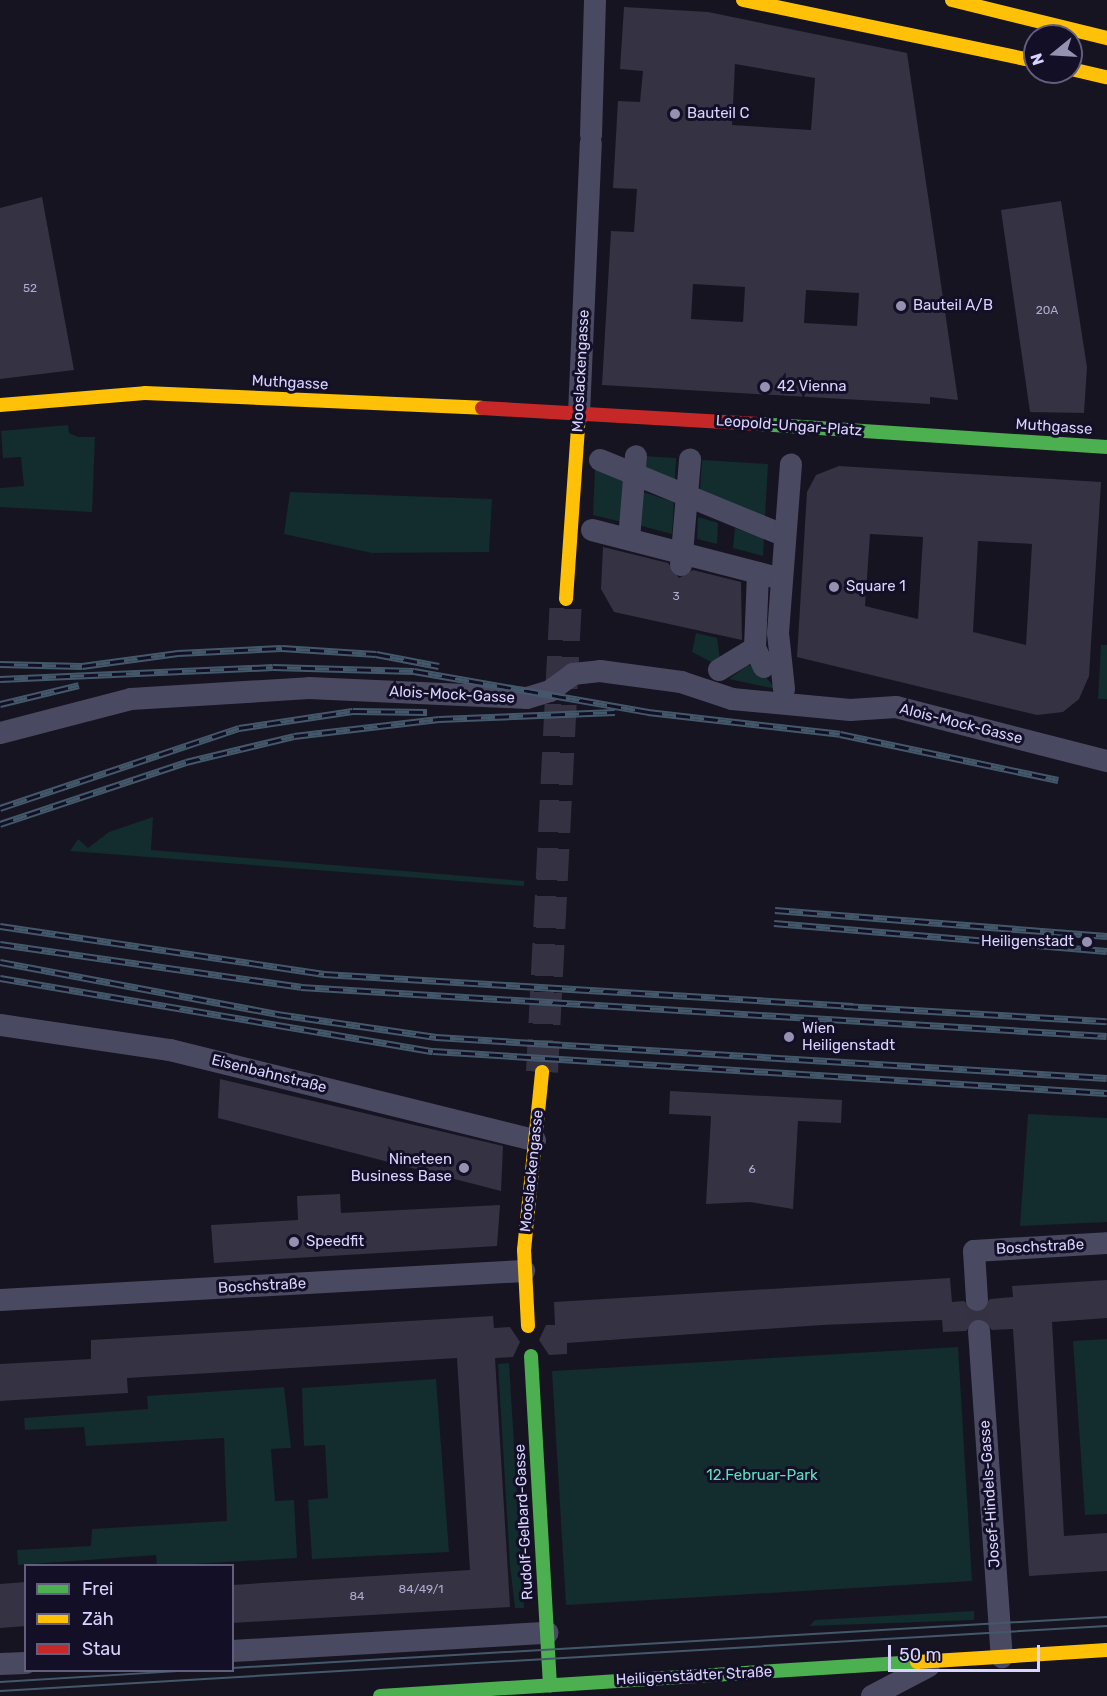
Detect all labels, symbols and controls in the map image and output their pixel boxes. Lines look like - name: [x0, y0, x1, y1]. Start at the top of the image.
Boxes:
- north arrow: [1023, 24, 1083, 84]
- text: N: [1026, 51, 1048, 68]
- place label: Bauteil C: [687, 105, 750, 123]
- marker: Bauteil C: [668, 107, 682, 121]
- house number: 52: [23, 282, 37, 296]
- place label: Bauteil A/B: [913, 297, 993, 315]
- marker: Bauteil A/B: [894, 299, 908, 313]
- house number: 20A: [1036, 304, 1058, 318]
- street label: Mooslackengasse: [569, 309, 593, 433]
- street label: Muthgasse: [251, 372, 329, 394]
- place label: 42 Vienna: [777, 378, 847, 396]
- marker: 42 Vienna: [758, 380, 772, 394]
- street label: Leopold-Ungar-Platz: [715, 412, 863, 440]
- street label: Muthgasse: [1015, 415, 1093, 439]
- place label: Square 1: [846, 578, 906, 596]
- marker: Square 1: [827, 580, 841, 594]
- house number: 3: [672, 590, 680, 604]
- street label: Alois-Mock-Gasse: [389, 683, 515, 707]
- street label: Alois-Mock-Gasse: [898, 700, 1024, 748]
- place label: Heiligenstadt: [981, 933, 1074, 951]
- marker: Heiligenstadt: [1078, 933, 1096, 951]
- place label: Wien Heiligenstadt: [802, 1019, 895, 1054]
- marker: Wien Heiligenstadt: [780, 1028, 798, 1046]
- street label: Eisenbahnstraße: [210, 1051, 328, 1097]
- street label: Mooslackengasse: [517, 1109, 547, 1233]
- place label: Nineteen Business Base: [351, 1150, 452, 1185]
- marker: Nineteen Business Base: [457, 1161, 471, 1175]
- house number: 6: [748, 1163, 756, 1177]
- place label: Speedfit: [306, 1233, 364, 1251]
- marker: Speedfit: [287, 1235, 301, 1249]
- street label: Boschstraße: [995, 1236, 1085, 1258]
- street label: Boschstraße: [217, 1275, 307, 1297]
- street label: Josef-Hindels-Gasse: [976, 1420, 1004, 1568]
- street label: Rudolf-Gelbard-Gasse: [511, 1444, 537, 1600]
- park label: 12.Februar-Park: [706, 1467, 818, 1485]
- legend: [24, 1564, 234, 1672]
- text: Frei: [82, 1578, 113, 1600]
- house number: 84/49/1: [399, 1583, 443, 1597]
- house number: 84: [349, 1590, 365, 1604]
- text: Zäh: [82, 1608, 114, 1630]
- scale bar: [891, 1633, 1042, 1671]
- text: Stau: [82, 1638, 121, 1660]
- text: 50 m: [899, 1644, 942, 1666]
- street label: Heiligenstädter Straße: [615, 1663, 773, 1689]

